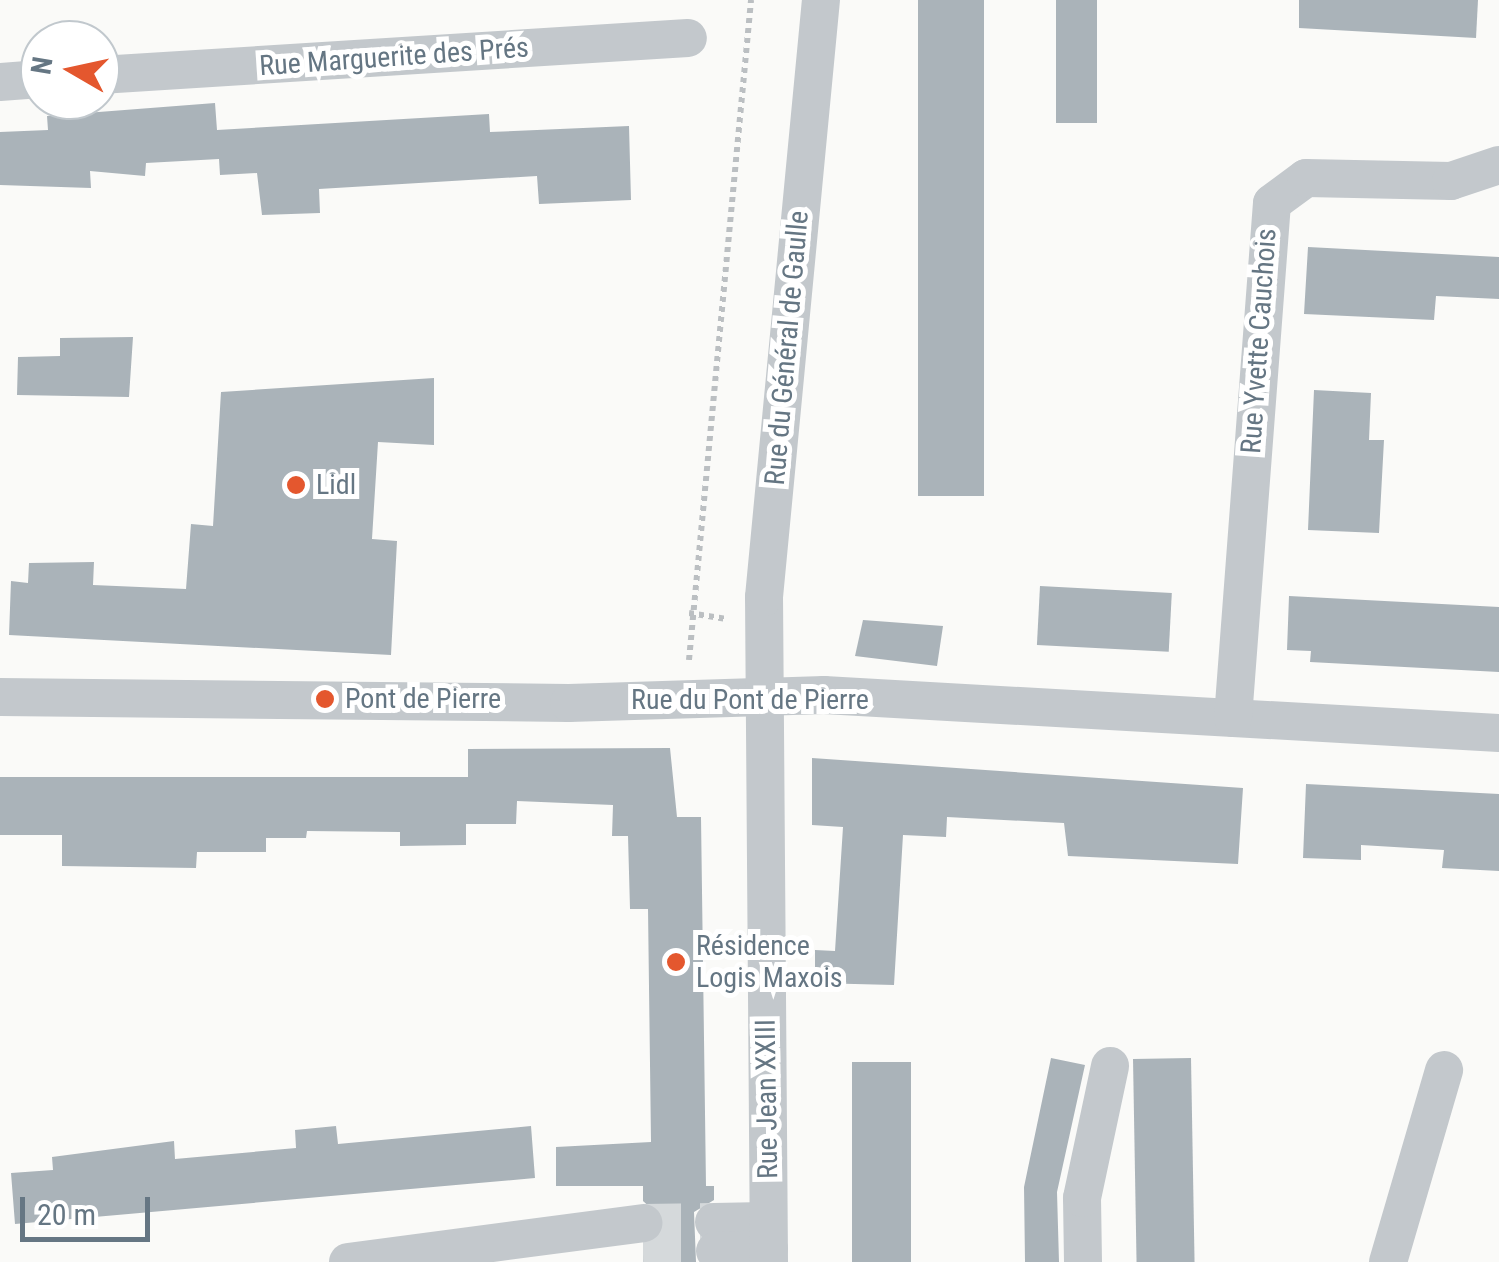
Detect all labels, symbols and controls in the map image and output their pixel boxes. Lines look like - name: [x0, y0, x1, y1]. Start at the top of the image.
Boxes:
- north arrow: [20, 20, 120, 120]
- street label: Rue Marguerite des Prés: [258, 31, 530, 83]
- text: N: [24, 54, 59, 77]
- street label: Rue du Général de Gaulle: [758, 209, 816, 487]
- street label: Rue Yvette Cauchois: [1234, 227, 1284, 455]
- place label: Lidl: [316, 468, 356, 502]
- marker: Lidl: [285, 474, 307, 496]
- place label: Pont de Pierre: [345, 682, 501, 716]
- street label: Rue du Pont de Pierre: [631, 683, 869, 717]
- marker: Pont de Pierre: [314, 688, 336, 710]
- place label: Résidence Logis Maxois: [696, 929, 843, 995]
- marker: Résidence Logis Maxois: [665, 951, 687, 973]
- street label: Rue Jean XXIII: [749, 1019, 785, 1179]
- scale bar: [25, 1177, 155, 1239]
- text: 20 m: [37, 1197, 96, 1232]

